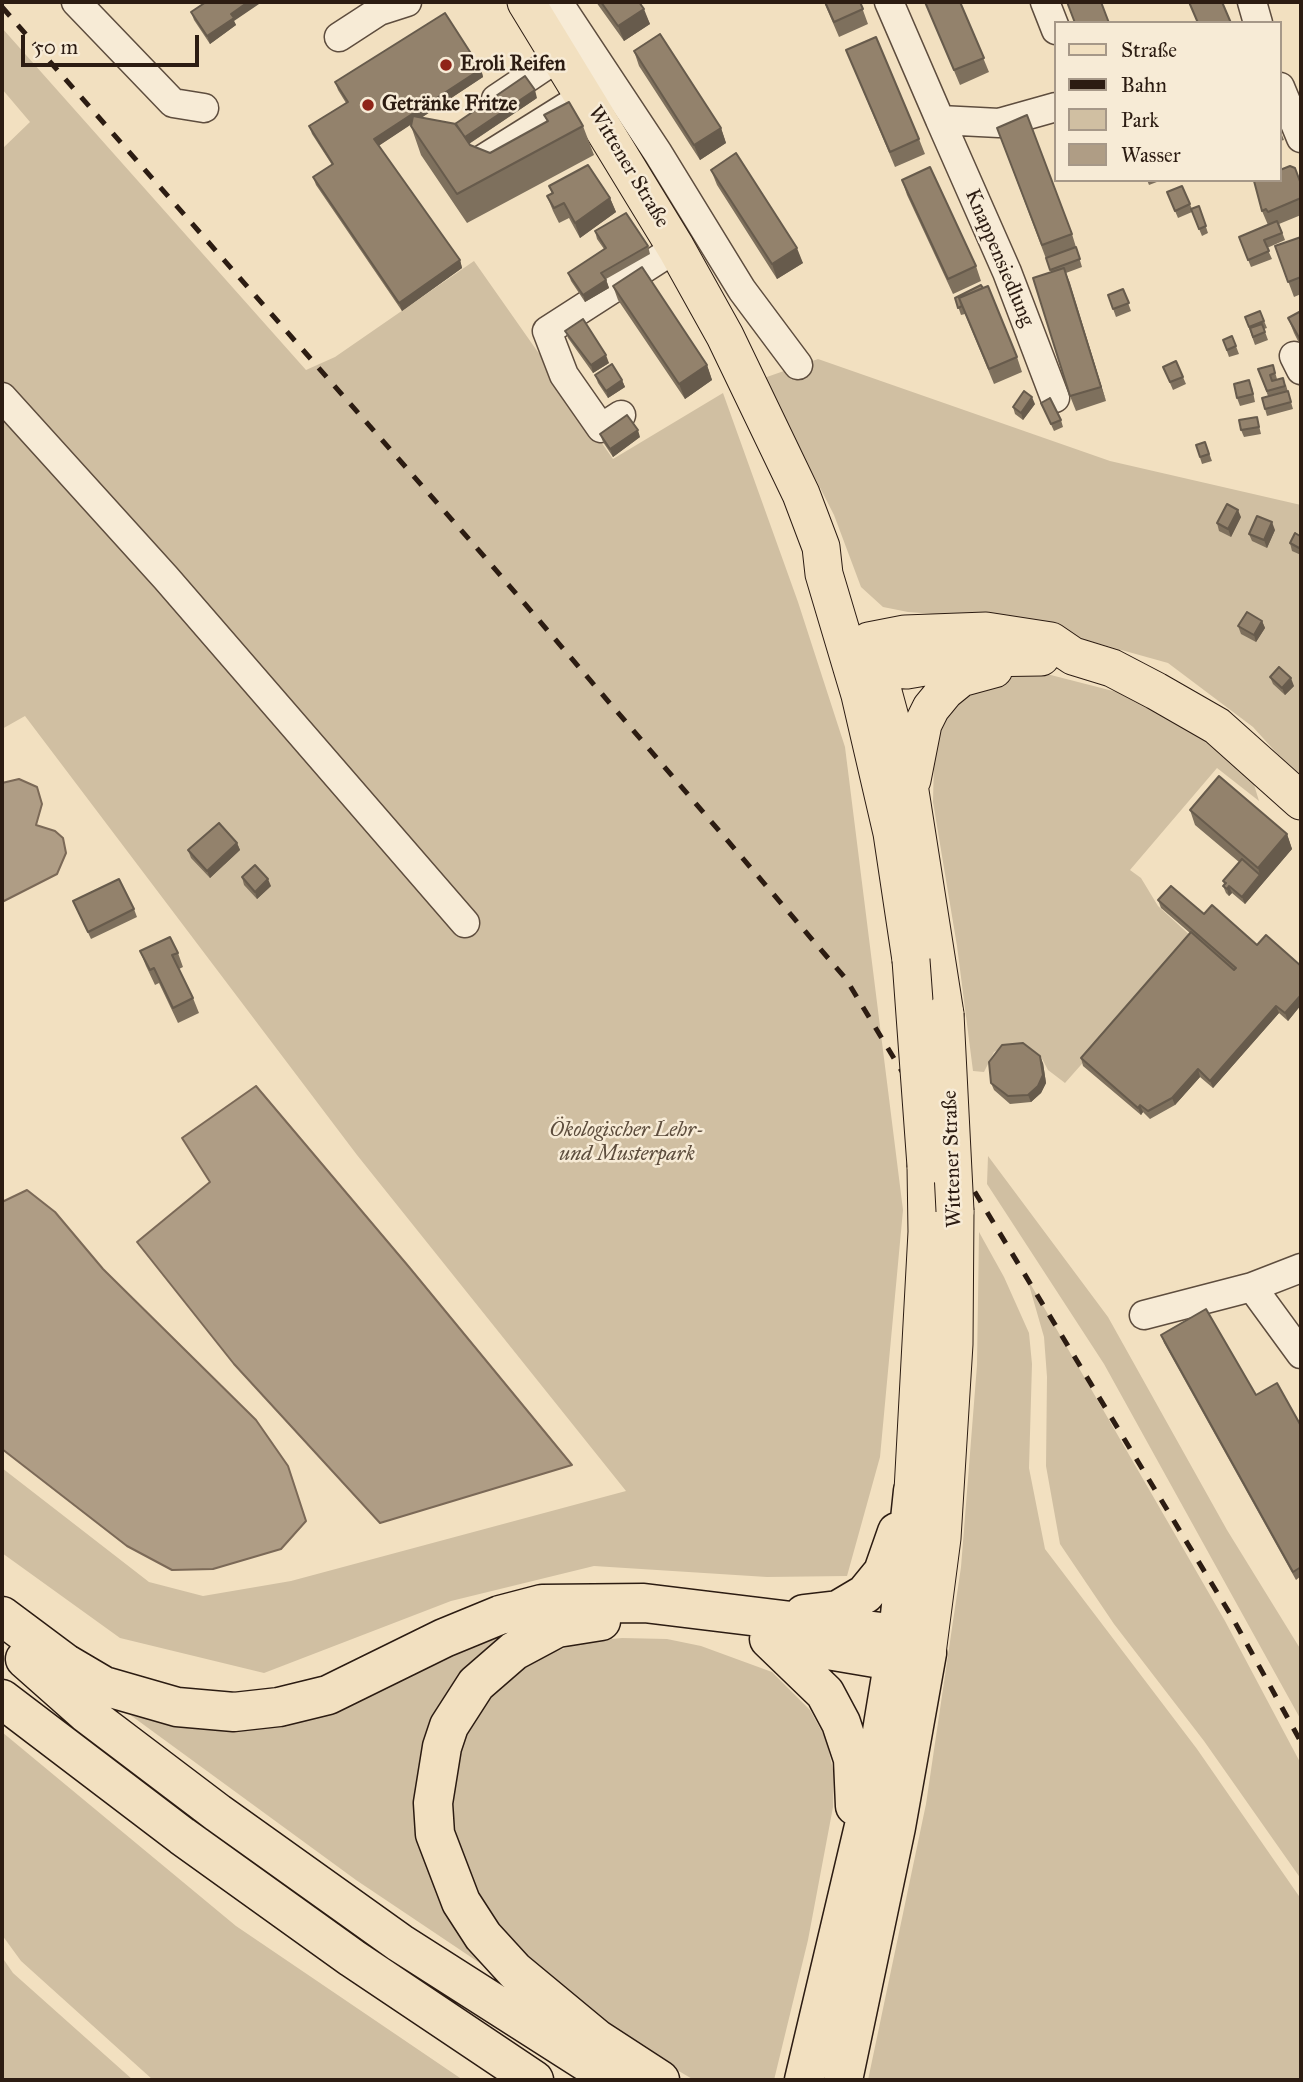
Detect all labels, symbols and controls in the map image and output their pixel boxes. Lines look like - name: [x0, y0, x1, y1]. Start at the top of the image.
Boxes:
- scale bar: [24, 21, 203, 65]
- legend: [1054, 21, 1282, 182]
- text: 50 m: [34, 34, 78, 60]
- text: Straße: [1121, 37, 1177, 63]
- place label: Eroli Reifen: [460, 52, 566, 78]
- marker: Eroli Reifen: [438, 57, 454, 73]
- text: Bahn: [1121, 72, 1167, 98]
- place label: Getränke Fritze: [382, 92, 517, 118]
- marker: Getränke Fritze: [360, 97, 376, 113]
- street label: Wittener Straße: [582, 102, 674, 232]
- text: Park: [1121, 107, 1159, 133]
- text: Wasser: [1121, 142, 1181, 168]
- street label: Knappensiedlung: [959, 186, 1039, 330]
- street label: Wittener Straße: [938, 1090, 968, 1228]
- park label: Ökologischer Lehr- und Musterpark: [549, 1118, 705, 1168]

